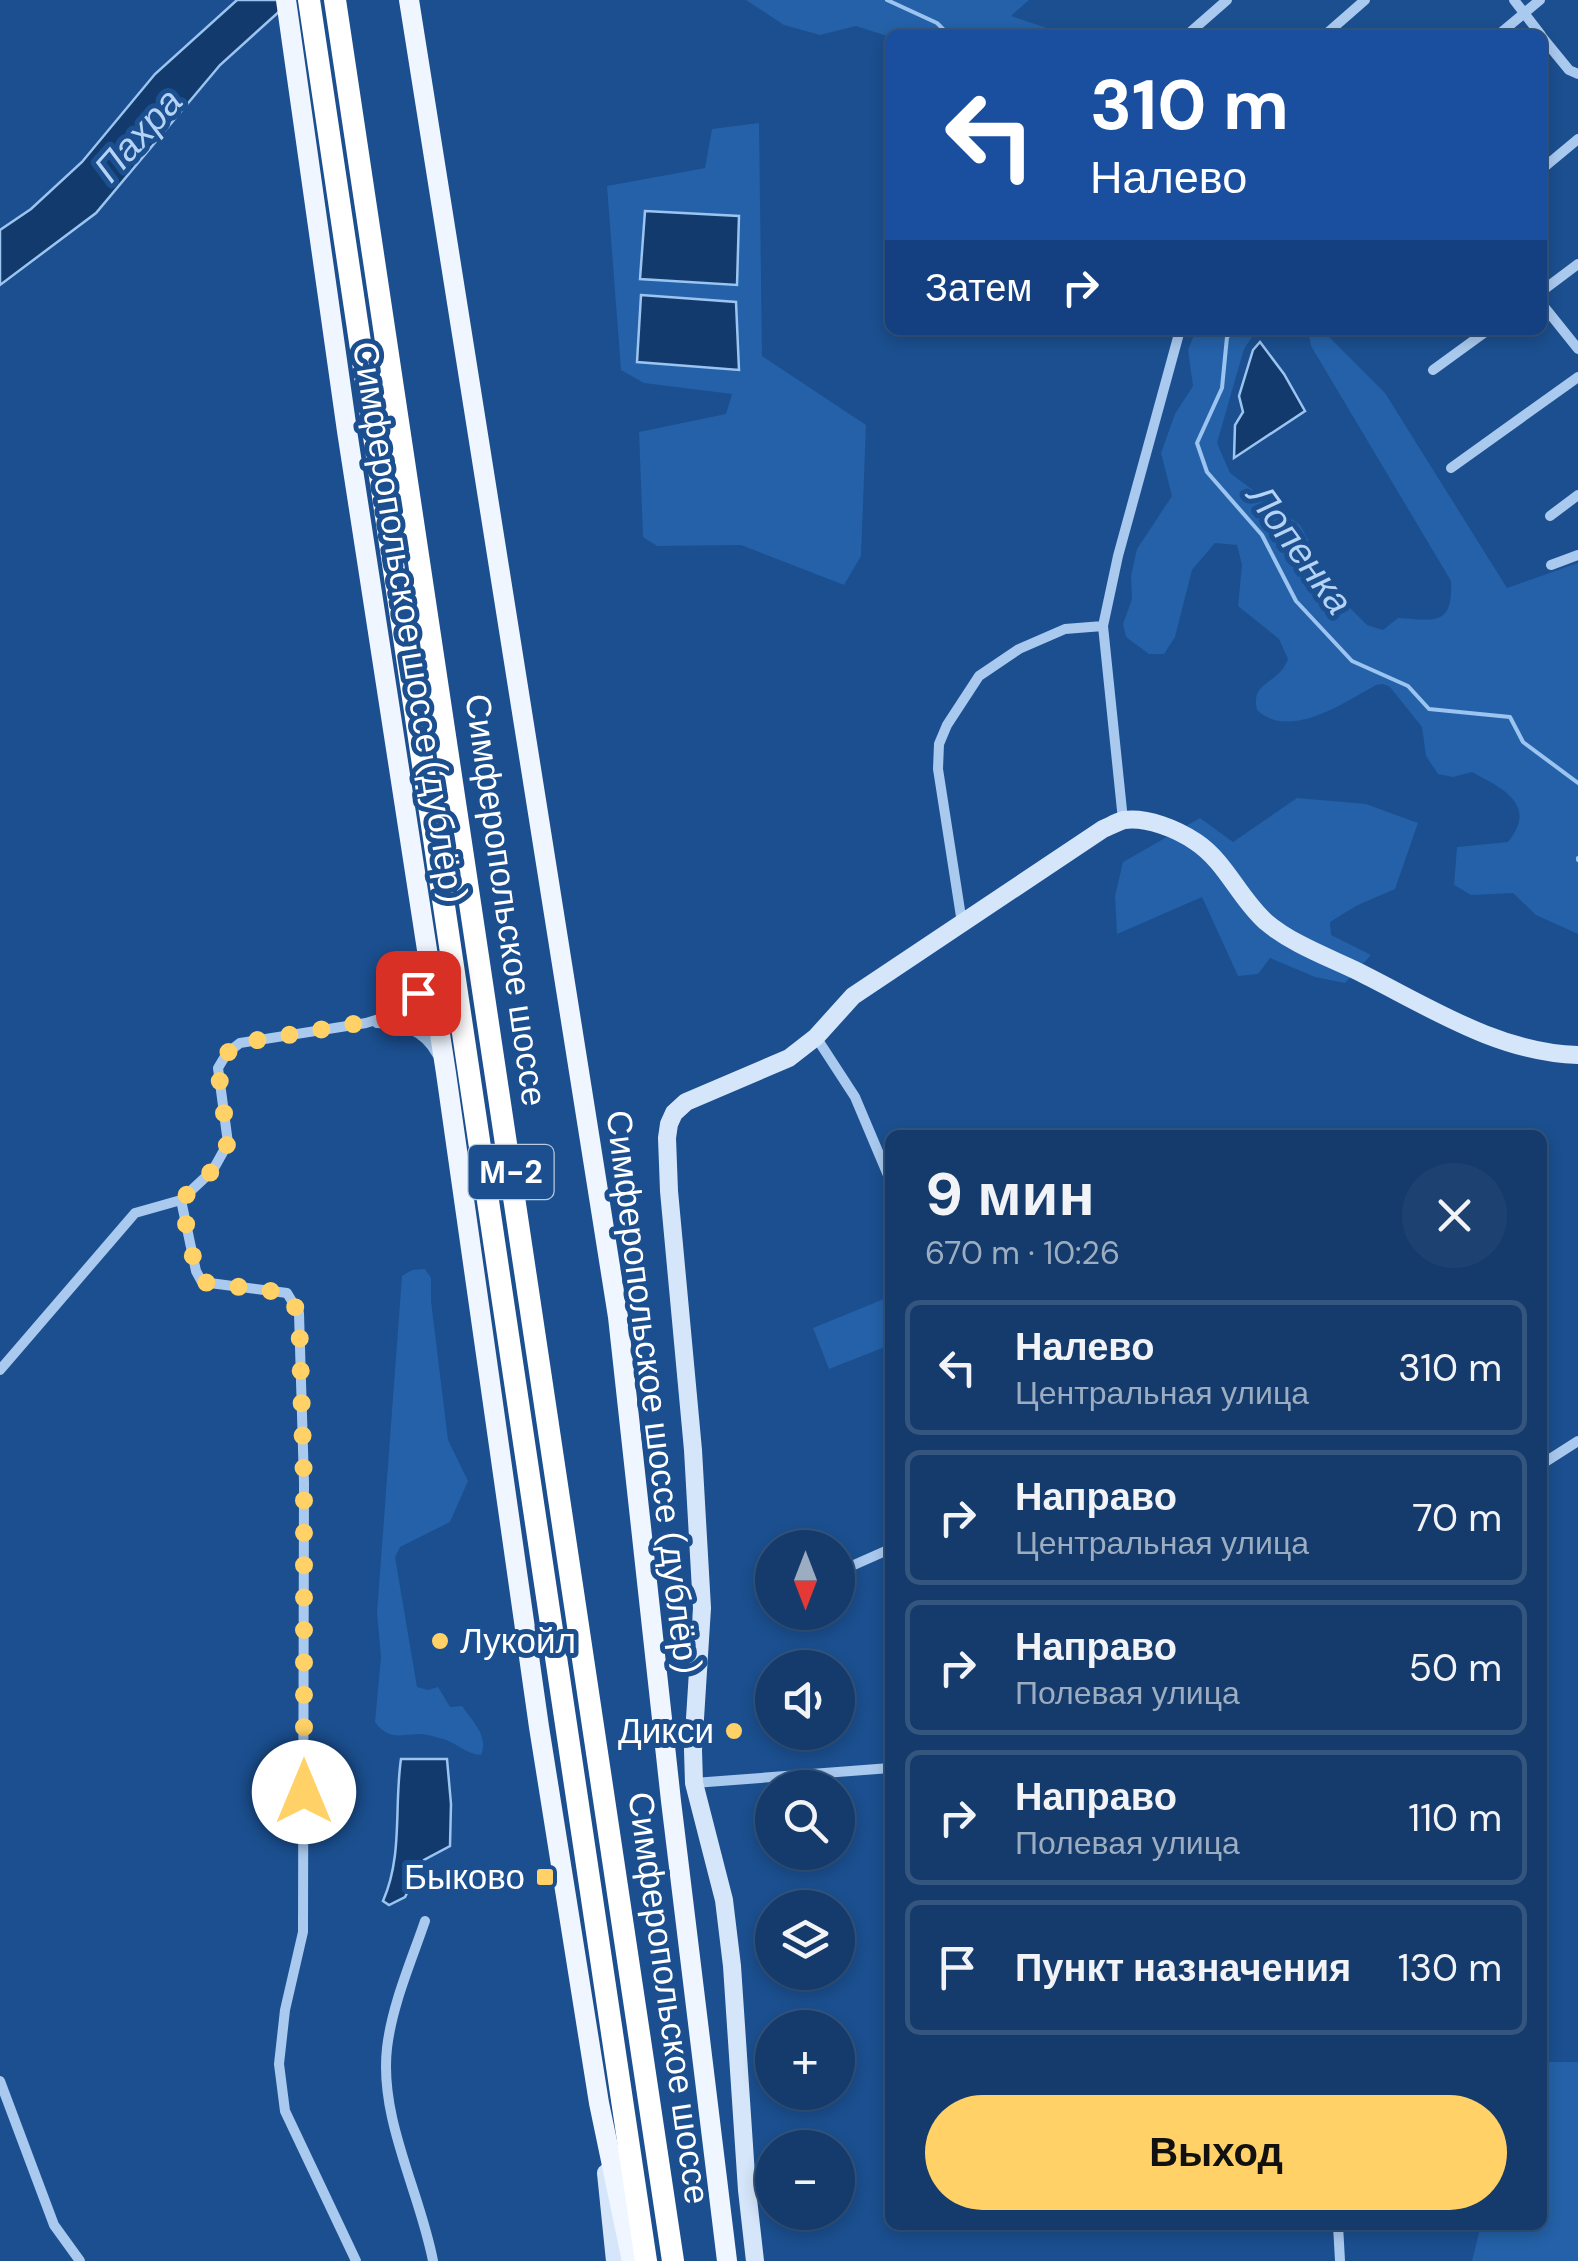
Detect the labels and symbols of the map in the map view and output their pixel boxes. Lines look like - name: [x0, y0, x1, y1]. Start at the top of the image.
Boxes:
- water label: Пахра: [83, 77, 193, 193]
- street label: Симферопольское шоссе (дублёр): [342, 338, 476, 906]
- water label: Лопенка: [1234, 472, 1364, 624]
- street label: Симферопольское шоссе: [454, 691, 558, 1109]
- pin: [376, 951, 461, 1036]
- street label: Симферопольское шоссе (дублёр): [596, 1108, 710, 1676]
- road number: М-2: [468, 1145, 554, 1199]
- north arrow: [755, 1530, 855, 1630]
- place label: Лукойл: [460, 1618, 576, 1664]
- marker: Лукойл: [429, 1630, 451, 1652]
- place label: Дикси: [618, 1708, 714, 1754]
- marker: Дикси: [723, 1720, 745, 1742]
- position arrow: [252, 1740, 356, 1844]
- street label: Симферопольское шоссе: [617, 1789, 721, 2207]
- place label: Быково: [404, 1854, 525, 1900]
- marker: Быково: [534, 1866, 556, 1888]

